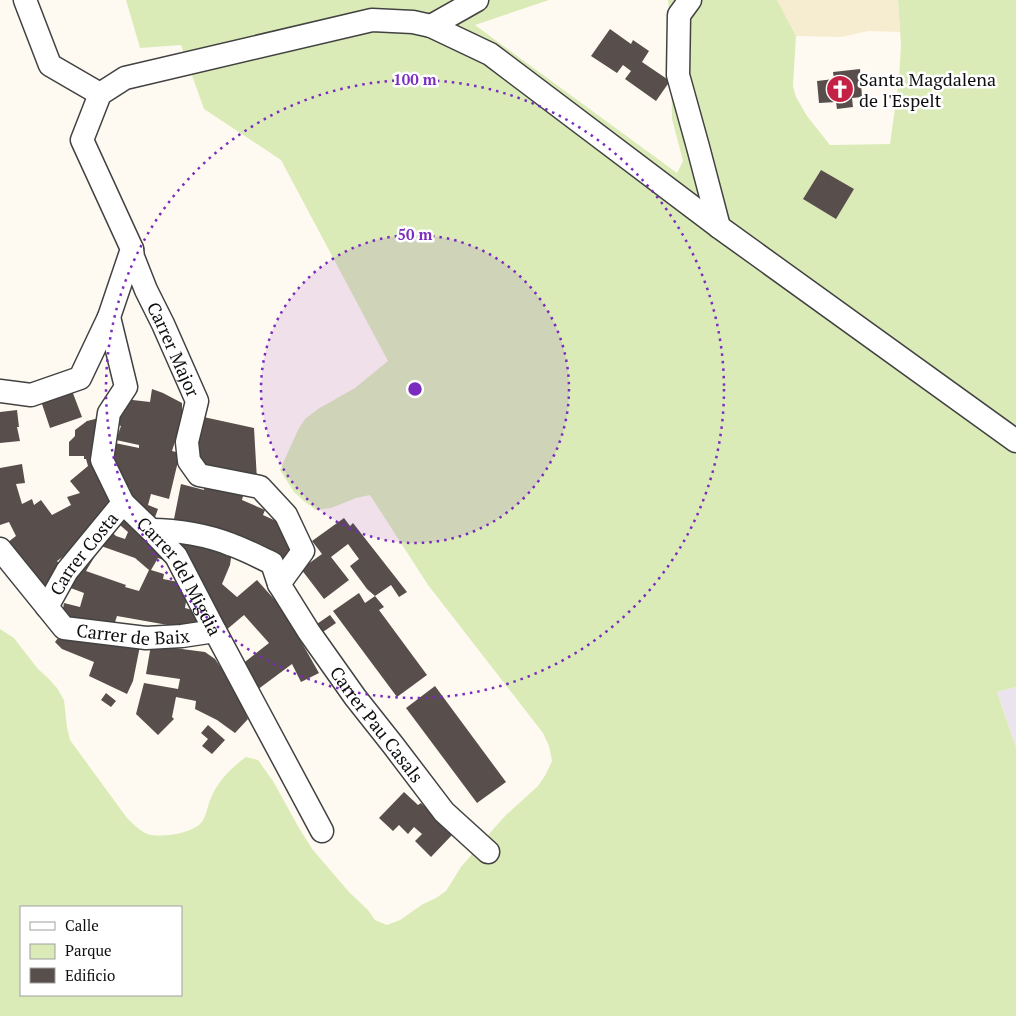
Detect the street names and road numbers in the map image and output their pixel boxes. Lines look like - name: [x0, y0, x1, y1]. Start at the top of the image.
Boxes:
- street label: Carrer Major: [142, 298, 206, 401]
- street label: Carrer Costa: [44, 507, 123, 600]
- street label: Carrer del Migdia: [132, 511, 227, 640]
- street label: Carrer de Baix: [75, 618, 192, 650]
- street label: Carrer Pau Casals: [325, 661, 429, 787]

